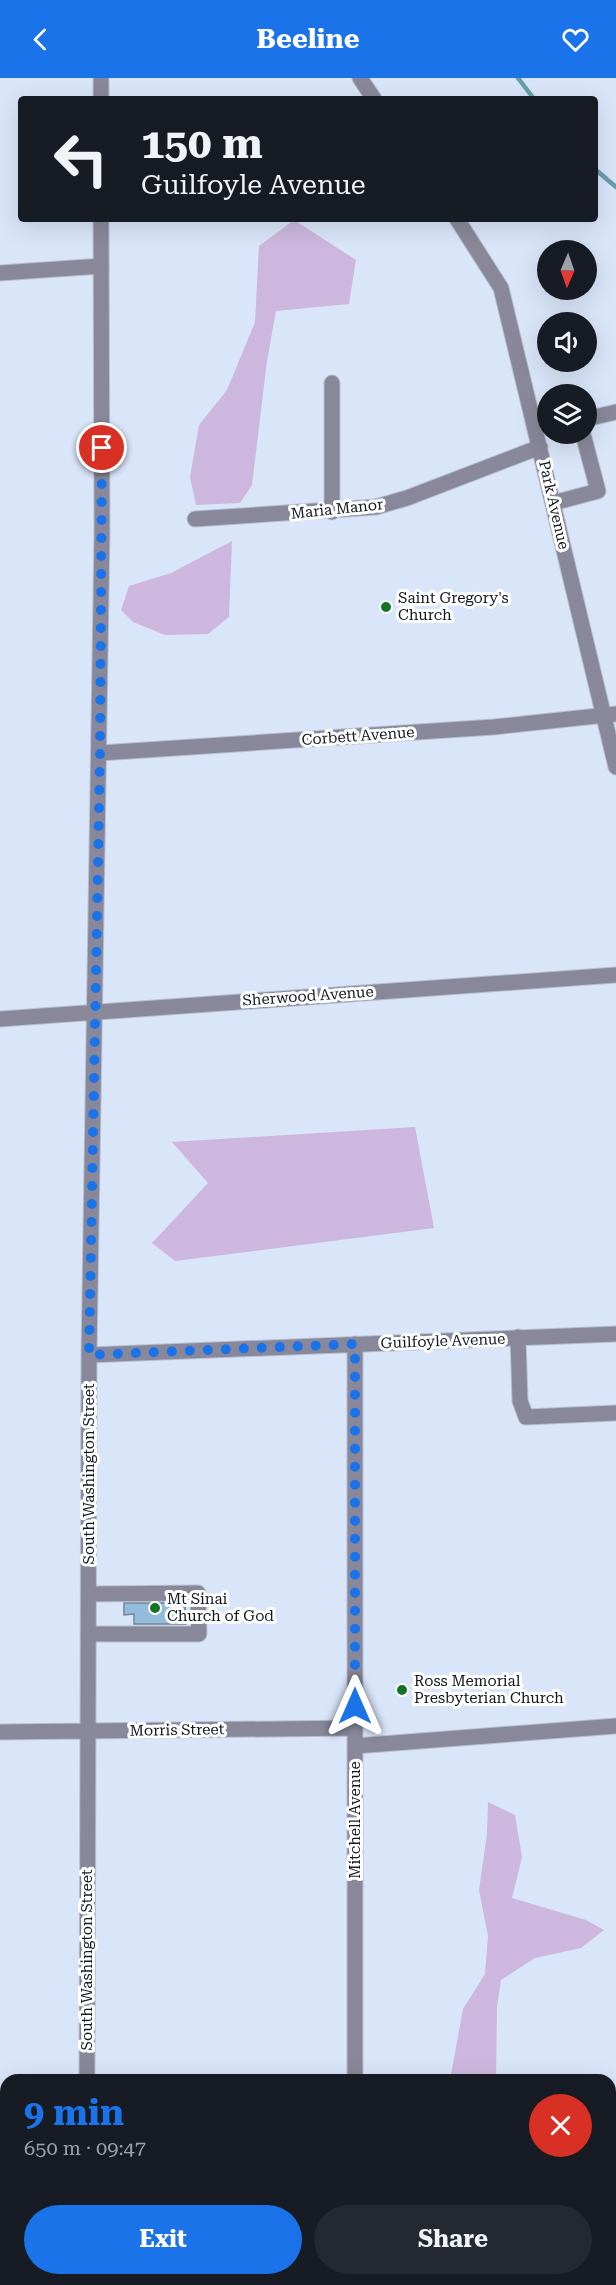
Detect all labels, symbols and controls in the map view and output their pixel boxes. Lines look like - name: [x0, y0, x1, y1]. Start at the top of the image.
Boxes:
- icon: back: [24, 23, 57, 56]
- text: Beeline: [256, 23, 360, 55]
- icon: heart: [559, 23, 592, 56]
- text: 150 m: [141, 119, 263, 168]
- icon: left: [42, 120, 120, 198]
- text: Guilfoyle Avenue: [141, 169, 366, 201]
- north arrow: [537, 240, 597, 300]
- map controls: [537, 240, 597, 444]
- button: sound: [537, 312, 597, 372]
- button: layers: [537, 384, 597, 444]
- pin: [76, 422, 127, 473]
- icon: arrive: [85, 431, 118, 464]
- street label: Park Avenue: [535, 459, 573, 551]
- street label: Maria Manor: [290, 495, 384, 523]
- place label: Saint Gregory's Church: [398, 589, 509, 624]
- marker: Saint Gregory's Church: [379, 600, 393, 614]
- street label: Corbett Avenue: [301, 723, 415, 749]
- street label: Sherwood Avenue: [242, 982, 374, 1010]
- street label: Guilfoyle Avenue: [380, 1330, 506, 1352]
- street label: South Washington Street: [80, 1383, 98, 1565]
- place label: Mt Sinai Church of God: [167, 1590, 274, 1625]
- marker: Mt Sinai Church of God: [148, 1601, 162, 1615]
- place label: Ross Memorial Presbyterian Church: [414, 1672, 564, 1707]
- position arrow: [323, 1674, 387, 1738]
- marker: Ross Memorial Presbyterian Church: [395, 1683, 409, 1697]
- street label: Morris Street: [130, 1720, 225, 1740]
- street label: Mitchell Avenue: [346, 1761, 364, 1879]
- street label: South Washington Street: [78, 1869, 96, 2051]
- text: 9 min: [24, 2092, 124, 2134]
- button: close: [529, 2094, 592, 2157]
- text: 650 m · 09:47: [24, 2136, 146, 2160]
- button: Exit: [24, 2205, 302, 2274]
- button: Share: [314, 2205, 592, 2274]

